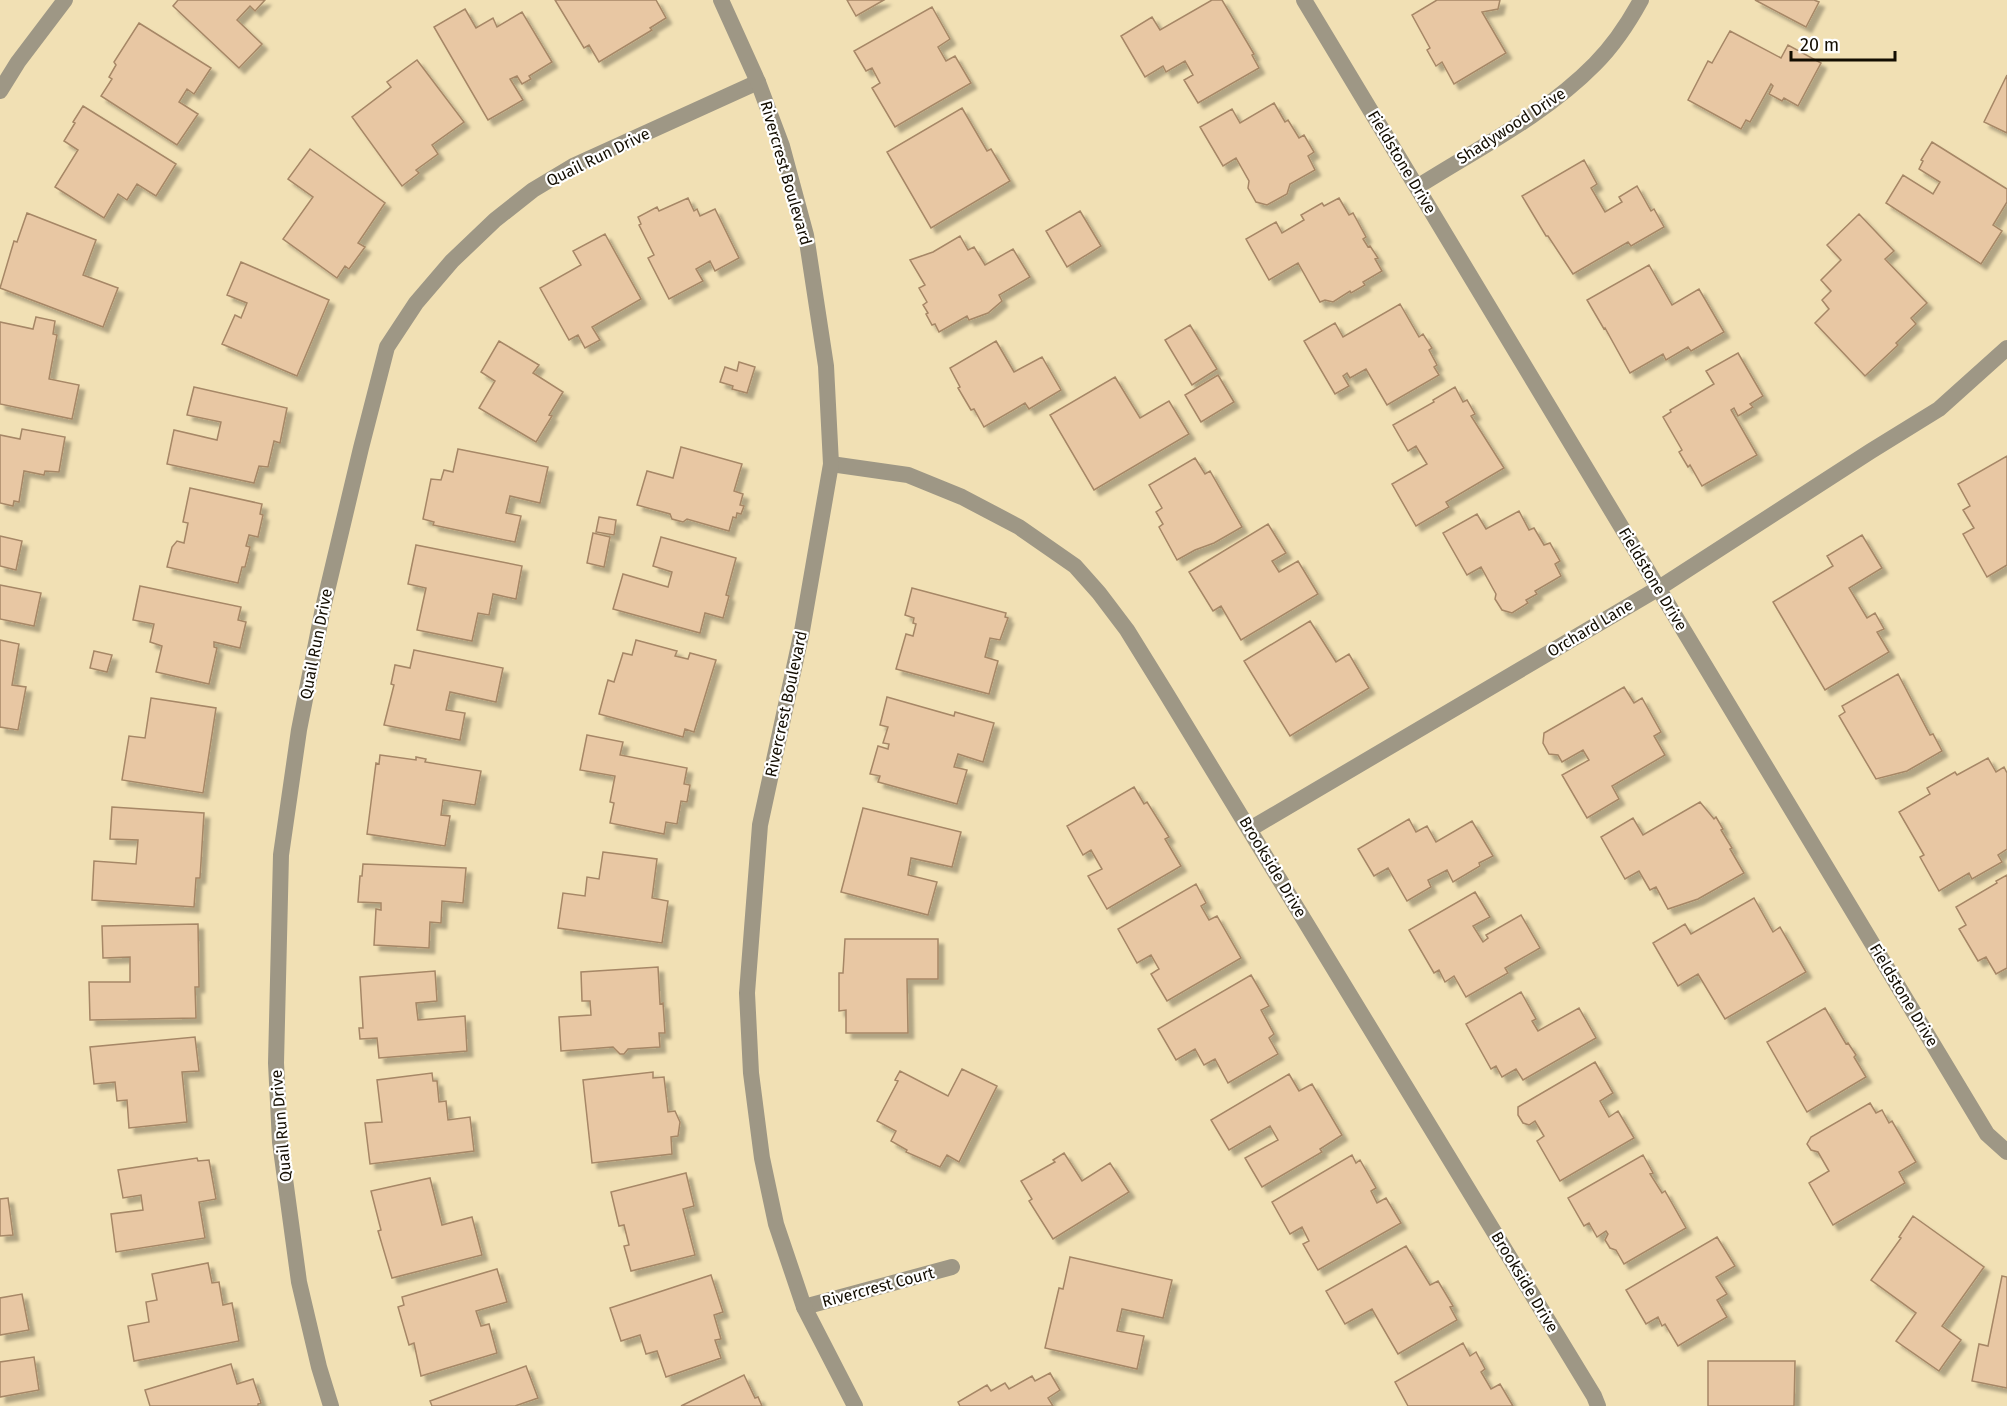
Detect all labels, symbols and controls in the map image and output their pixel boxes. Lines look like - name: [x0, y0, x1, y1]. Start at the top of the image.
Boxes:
- scale bar: [1791, 24, 1894, 62]
- text: 20 m: [1800, 34, 1839, 56]
- street label: Shadywood Drive: [1453, 84, 1569, 168]
- street label: Rivercrest Boulevard: [756, 99, 816, 247]
- street label: Fieldstone Drive: [1364, 107, 1440, 217]
- street label: Quail Run Drive: [543, 124, 653, 190]
- street label: Fieldstone Drive: [1615, 524, 1691, 634]
- street label: Quail Run Drive: [296, 587, 336, 701]
- street label: Orchard Lane: [1544, 595, 1636, 661]
- street label: Rivercrest Boulevard: [761, 629, 811, 779]
- street label: Brookside Drive: [1235, 813, 1311, 921]
- street label: Fieldstone Drive: [1866, 940, 1942, 1050]
- street label: Quail Run Drive: [267, 1069, 295, 1183]
- street label: Brookside Drive: [1487, 1228, 1563, 1336]
- street label: Rivercrest Court: [820, 1263, 936, 1311]

